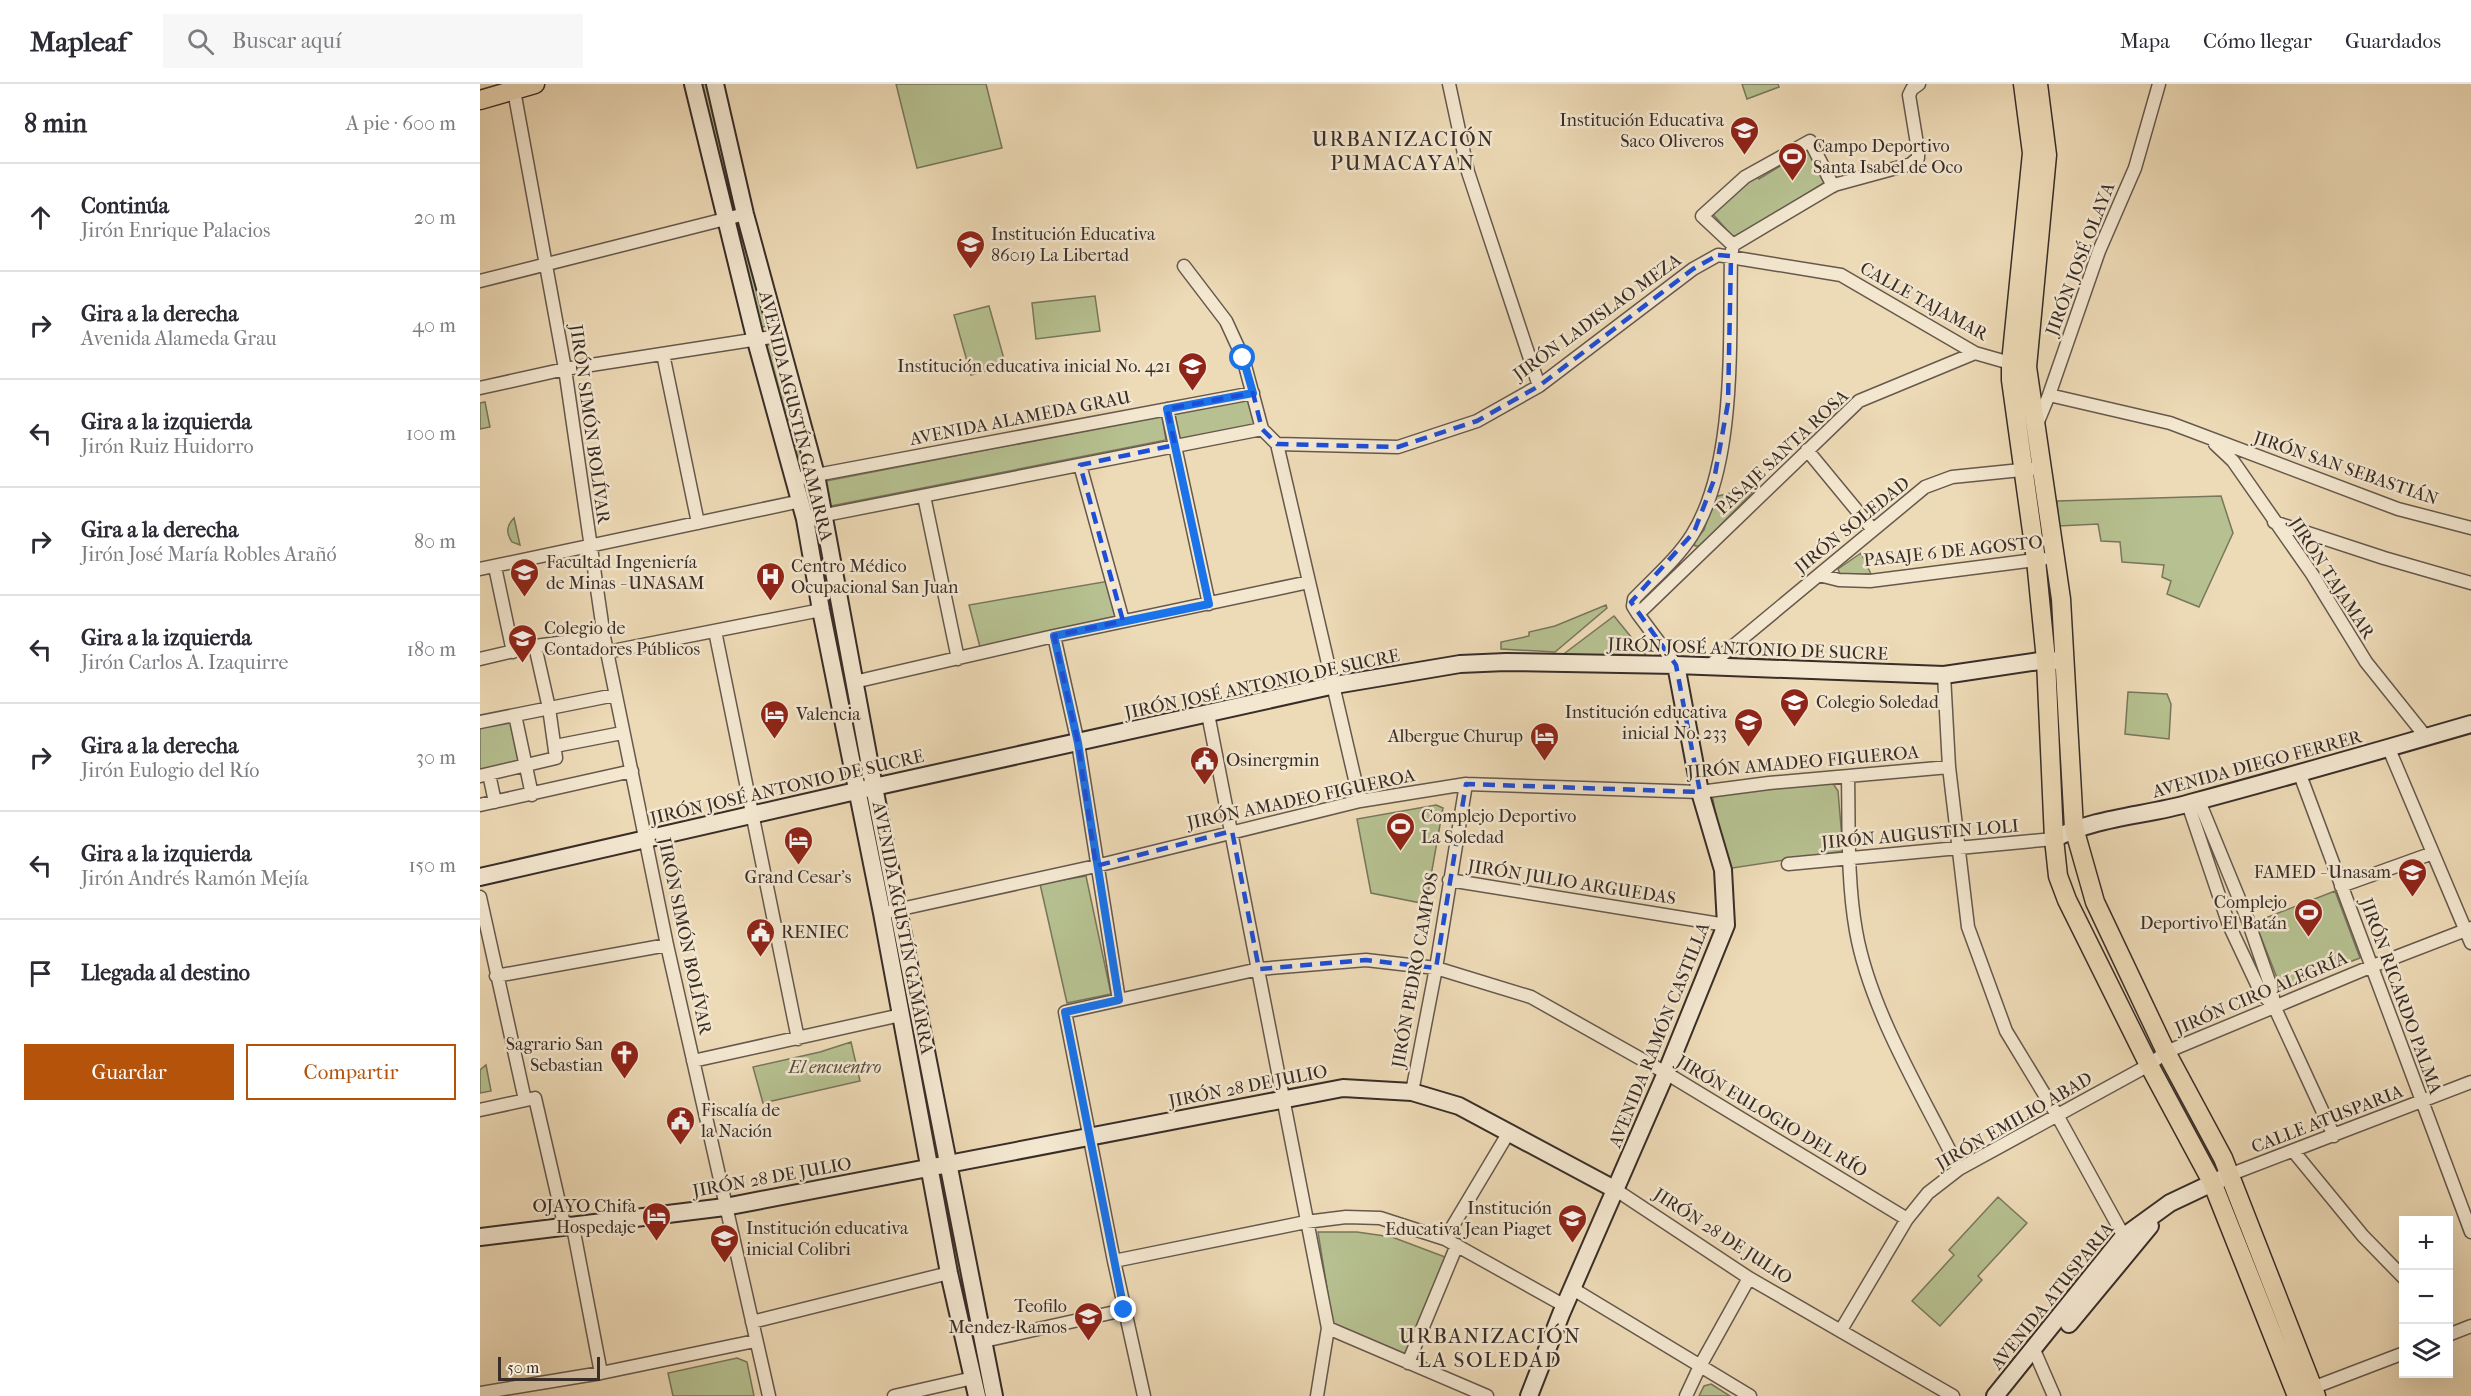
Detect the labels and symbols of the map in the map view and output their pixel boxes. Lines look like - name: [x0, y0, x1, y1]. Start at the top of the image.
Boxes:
- place label: Institución Educativa Saco Oliveros: [1560, 110, 1725, 152]
- school or university icon: Institución Educativa Saco Oliveros: [1729, 114, 1761, 156]
- district label: URBANIZACIÓN PUMACAYAN: [1312, 126, 1494, 175]
- place label: Campo Deportivo Santa Isabel de Oco: [1813, 136, 1963, 178]
- sports icon: Campo Deportivo Santa Isabel de Oco: [1776, 140, 1808, 182]
- street label: JIRÓN JOSÉ OLAYA: [2039, 179, 2120, 341]
- place label: Institución Educativa 86019 La Libertad: [991, 224, 1156, 266]
- school or university icon: Institución Educativa 86019 La Libertad: [954, 228, 986, 270]
- street label: JIRÓN LADISLAO MEZA: [1507, 248, 1686, 387]
- street label: CALLE TAJAMAR: [1856, 258, 1992, 346]
- street label: AVENIDA AGUSTÍN GAMARRA: [754, 288, 838, 544]
- street label: JIRÓN SIMÓN BOLÍVAR: [565, 321, 616, 526]
- route start: [1229, 344, 1255, 370]
- school or university icon: Institución educativa inicial No. 421: [1176, 350, 1208, 392]
- place label: Institución educativa inicial No. 421: [897, 356, 1171, 377]
- street label: PASAJE SANTA ROSA: [1712, 385, 1853, 519]
- street label: AVENIDA ALAMEDA GRAU: [907, 387, 1132, 450]
- street label: JIRÓN SAN SEBASTIÁN: [2249, 424, 2442, 510]
- street label: JIRÓN SOLEDAD: [1788, 471, 1914, 579]
- street label: JIRÓN TAJAMAR: [2283, 511, 2381, 644]
- street label: PASAJE 6 DE AGOSTO: [1862, 532, 2044, 571]
- place label: Facultad Ingeniería de Minas - UNASAM: [546, 552, 705, 594]
- school or university icon: Facultad Ingeniería de Minas - UNASAM: [509, 556, 541, 598]
- place label: Centro Médico Ocupacional San Juan: [791, 556, 959, 598]
- hospital icon: Centro Médico Ocupacional San Juan: [754, 560, 786, 602]
- place label: Colegio de Contadores Públicos: [544, 618, 700, 660]
- school or university icon: Colegio de Contadores Públicos: [507, 622, 539, 664]
- street label: JIRÓN JOSÉ ANTONIO DE SUCRE: [1605, 632, 1889, 665]
- street label: JIRÓN JOSÉ ANTONIO DE SUCRE: [1120, 643, 1401, 724]
- school or university icon: Colegio Soledad: [1779, 686, 1811, 728]
- place label: Colegio Soledad: [1816, 692, 1939, 713]
- hotel icon: Valencia: [759, 698, 791, 740]
- place label: Institución educativa inicial No. 233: [1565, 702, 1728, 744]
- place label: Valencia: [795, 704, 861, 725]
- school or university icon: Institución educativa inicial No. 233: [1732, 706, 1764, 748]
- hotel icon: Albergue Churup: [1528, 720, 1560, 762]
- place label: Albergue Churup: [1387, 726, 1523, 747]
- street label: AVENIDA DIEGO FERRER: [2149, 726, 2365, 803]
- street label: JIRÓN AMADEO FIGUEROA: [1684, 740, 1920, 783]
- street label: JIRÓN JOSÉ ANTONIO DE SUCRE: [646, 744, 926, 830]
- public building icon: Osinergmin: [1189, 744, 1221, 786]
- place label: Osinergmin: [1226, 750, 1320, 771]
- street label: JIRÓN AMADEO FIGUEROA: [1183, 763, 1417, 834]
- street label: AVENIDA AGUSTÍN GAMARRA: [867, 799, 938, 1057]
- place label: Complejo Deportivo La Soledad: [1421, 806, 1576, 848]
- sports icon: Complejo Deportivo La Soledad: [1384, 810, 1416, 852]
- street label: JIRÓN AUGUSTIN LOLI: [1818, 813, 2020, 854]
- hotel icon: Grand Cesar's: [782, 824, 814, 866]
- street label: JIRÓN SIMÓN BOLÍVAR: [653, 833, 718, 1037]
- street label: JIRÓN JULIO ARGUEDAS: [1464, 853, 1678, 909]
- school or university icon: FAMED - Unasam: [2396, 856, 2428, 898]
- place label: FAMED - Unasam: [2254, 862, 2391, 883]
- place label: Grand Cesar's: [745, 867, 852, 888]
- street label: JIRÓN PEDRO CAMPOS: [1386, 870, 1443, 1072]
- place label: Complejo Deportivo El Batán: [2140, 892, 2288, 934]
- street label: JIRÓN RICARDO PALMA: [2355, 893, 2448, 1097]
- sports icon: Complejo Deportivo El Batán: [2292, 896, 2324, 938]
- public building icon: RENIEC: [744, 916, 776, 958]
- street label: AVENIDA RAMÓN CASTILLA: [1602, 918, 1714, 1152]
- place label: RENIEC: [781, 922, 849, 943]
- street label: JIRÓN CIRO ALEGRÍA: [2169, 946, 2351, 1040]
- place label: Sagrario San Sebastian: [506, 1034, 604, 1076]
- church icon: Sagrario San Sebastian: [608, 1038, 640, 1080]
- street label: JIRÓN EULOGIO DEL RÍO: [1671, 1048, 1872, 1182]
- park label: El encuentro: [788, 1057, 881, 1078]
- street label: JIRÓN 28 DE JULIO: [1165, 1059, 1329, 1113]
- street label: JIRÓN EMILIO ABAD: [1930, 1066, 2096, 1176]
- street label: CALLE ATUSPARIA: [2248, 1081, 2406, 1158]
- place label: Fiscalía de la Nación: [700, 1100, 780, 1142]
- public building icon: Fiscalía de la Nación: [664, 1104, 696, 1146]
- street label: JIRÓN 28 DE JULIO: [689, 1151, 853, 1202]
- street label: JIRÓN 28 DE JULIO: [1648, 1181, 1797, 1289]
- place label: OJAYO Chifa Hospedaje: [533, 1196, 637, 1238]
- place label: Institución Educativa Jean Piaget: [1385, 1198, 1553, 1240]
- hotel icon: OJAYO Chifa Hospedaje: [641, 1200, 673, 1242]
- school or university icon: Institución Educativa Jean Piaget: [1557, 1202, 1589, 1244]
- place label: Institución educativa inicial Colibri: [746, 1218, 909, 1260]
- street label: AVENIDA ATUSPARIA: [1986, 1218, 2118, 1375]
- school or university icon: Institución educativa inicial Colibri: [709, 1222, 741, 1264]
- place label: Teofilo Mendez Ramos: [949, 1296, 1067, 1338]
- route end: [1110, 1296, 1136, 1322]
- school or university icon: Teofilo Mendez Ramos: [1072, 1300, 1104, 1342]
- district label: URBANIZACIÓN LA SOLEDAD: [1399, 1323, 1581, 1372]
- scale bar: [498, 1354, 600, 1382]

